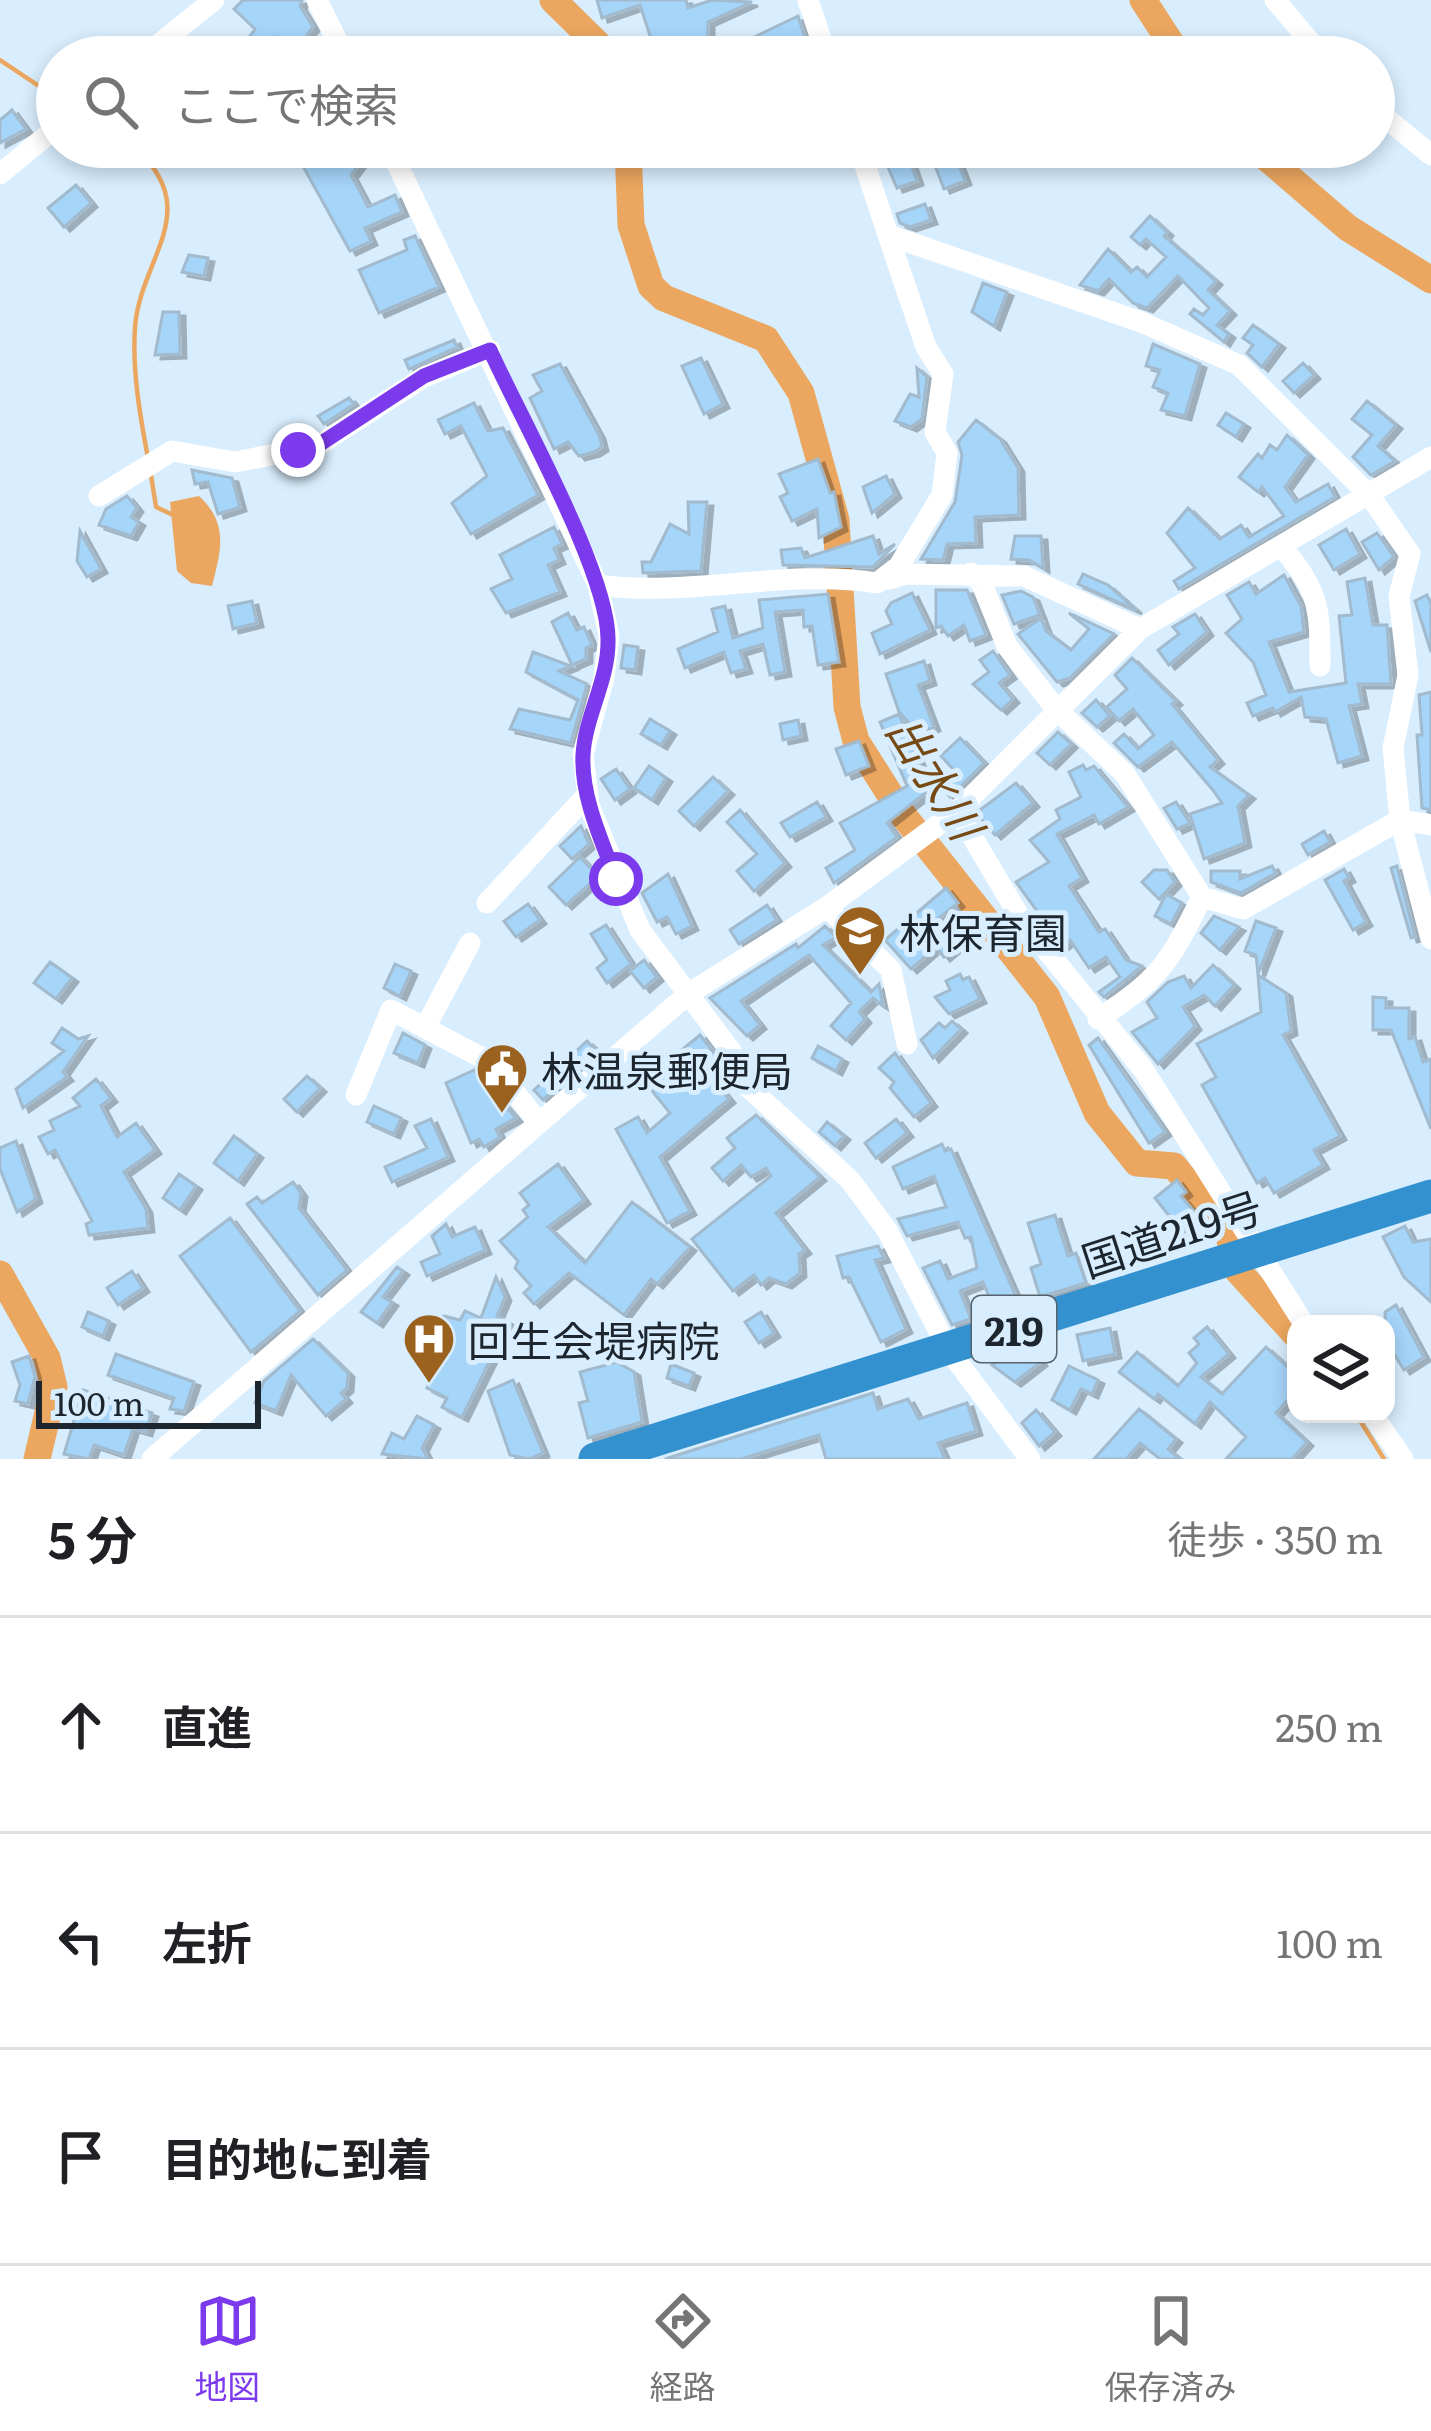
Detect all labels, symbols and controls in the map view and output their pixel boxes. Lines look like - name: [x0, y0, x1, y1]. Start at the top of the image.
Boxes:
- search box: [36, 36, 1395, 168]
- icon: search: [78, 69, 144, 135]
- text: ここで検索: [174, 69, 399, 136]
- route end: [271, 423, 325, 477]
- water label: 出水川: [873, 701, 1003, 854]
- route start: [589, 852, 643, 906]
- place label: 林保育園: [899, 900, 1067, 962]
- school or university icon: 林保育園: [832, 903, 888, 977]
- place label: 林温泉郵便局: [541, 1038, 793, 1100]
- public building icon: 林温泉郵便局: [474, 1041, 530, 1115]
- street label: 国道219号: [1073, 1174, 1269, 1290]
- road number: 219: [972, 1296, 1056, 1362]
- place label: 回生会堤病院: [468, 1308, 720, 1370]
- hospital icon: 回生会堤病院: [401, 1311, 457, 1385]
- map controls: [1287, 1315, 1395, 1423]
- button: layers: [1287, 1315, 1395, 1423]
- scale bar: [36, 1375, 261, 1428]
- text: 100 m: [54, 1377, 144, 1426]
- text: 5 分: [48, 1499, 137, 1575]
- text: 徒歩 · 350 m: [1167, 1508, 1383, 1566]
- text: 直進: [162, 1691, 252, 1758]
- icon: ahead: [48, 1692, 114, 1758]
- text: 250 m: [1275, 1696, 1383, 1754]
- text: 左折: [162, 1907, 252, 1974]
- icon: left: [48, 1908, 114, 1974]
- text: 100 m: [1276, 1912, 1383, 1970]
- text: 目的地に到着: [162, 2123, 432, 2190]
- icon: arrive: [48, 2124, 114, 2190]
- tab: 地図: [195, 2288, 261, 2409]
- tab: 経路: [650, 2288, 716, 2409]
- tab: 保存済み: [1105, 2288, 1237, 2409]

